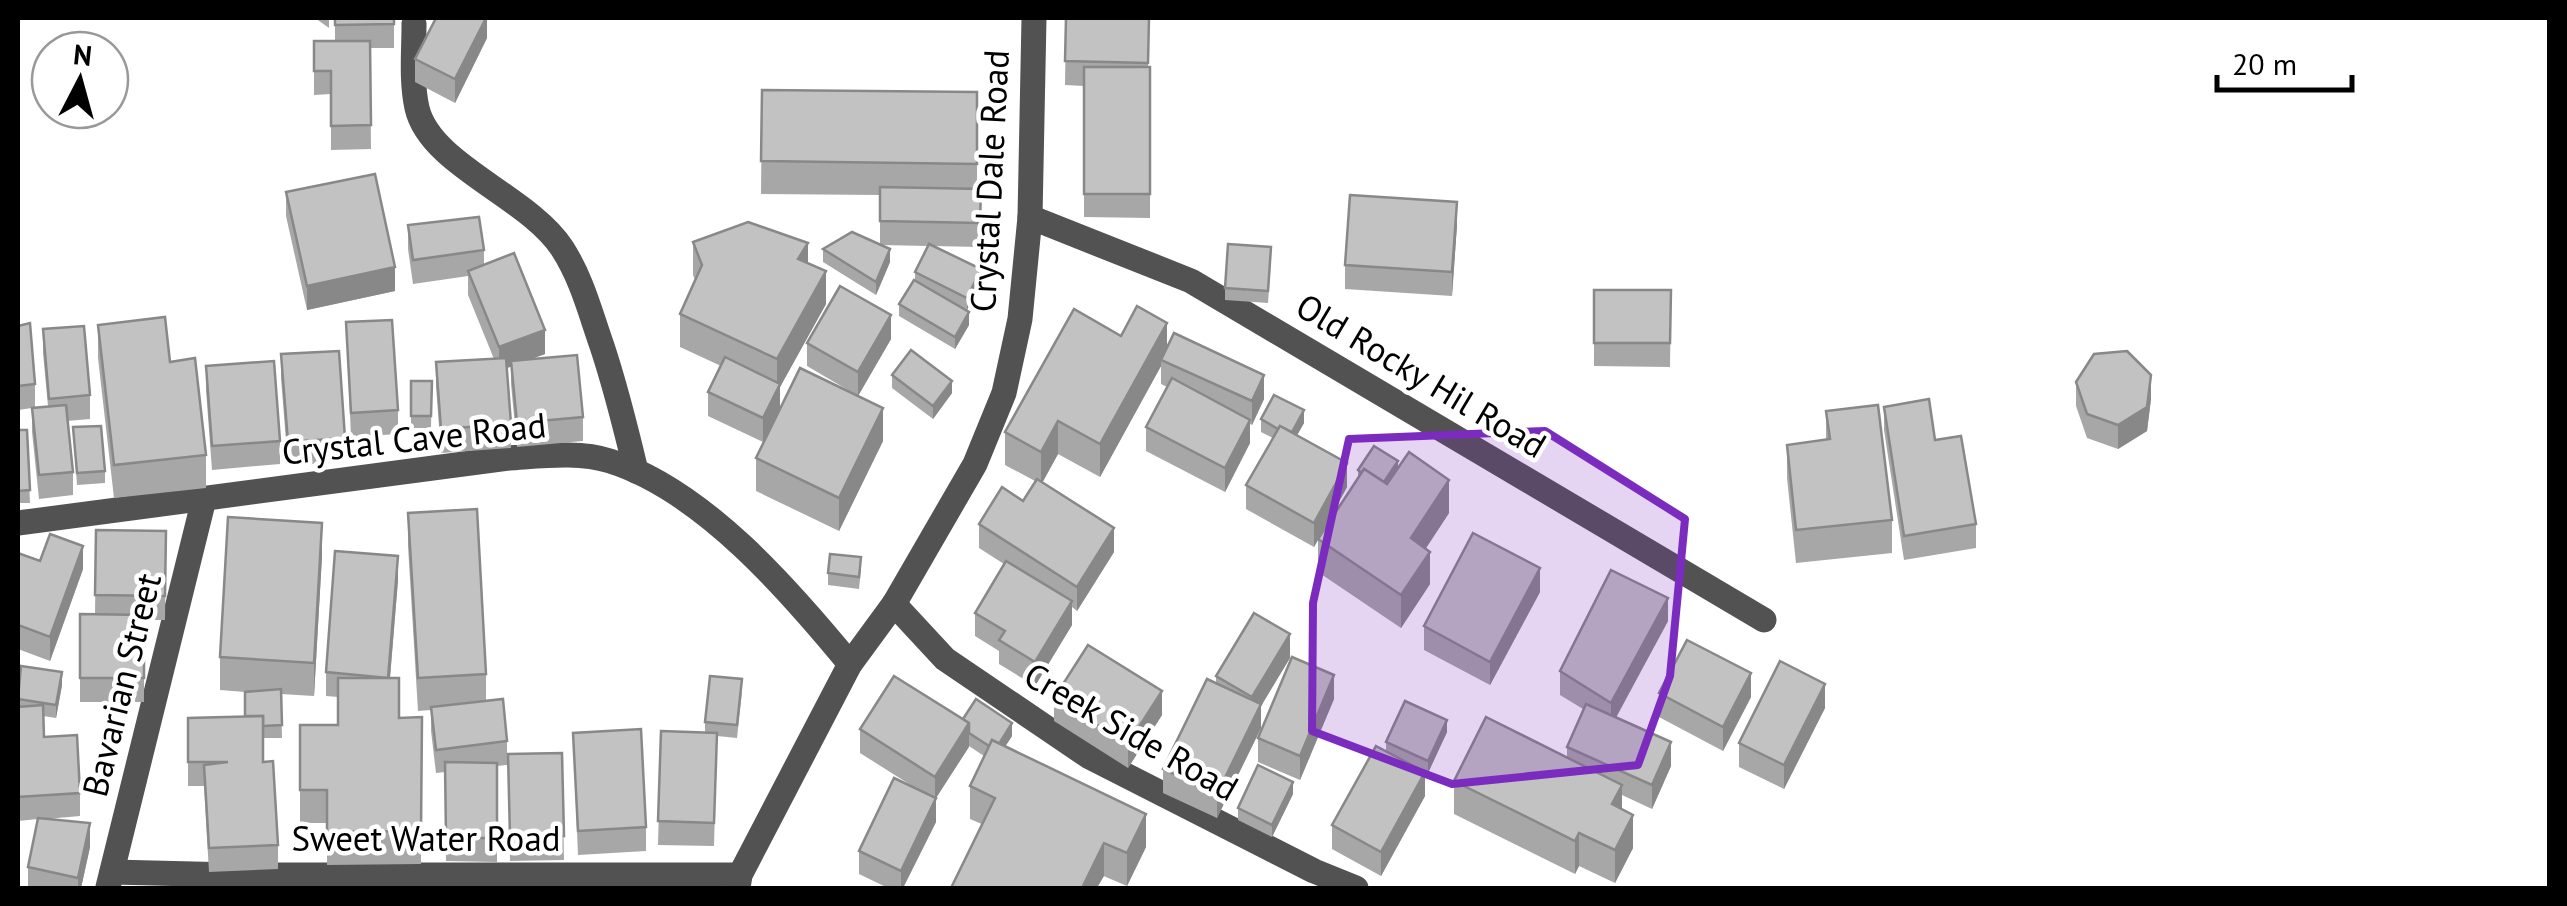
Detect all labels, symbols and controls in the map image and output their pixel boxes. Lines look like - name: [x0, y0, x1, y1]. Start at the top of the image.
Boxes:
- north arrow: [30, 30, 130, 130]
- scale bar: [2217, 30, 2352, 92]
- text: N: [72, 35, 94, 74]
- text: 20 m: [2232, 44, 2297, 83]
- street label: Crystal Dale Road: [959, 49, 1019, 313]
- street label: Old Rocky Hil Road: [1288, 282, 1555, 468]
- street label: Crystal Cave Road: [279, 401, 548, 475]
- street label: Bavarian Street: [71, 568, 171, 801]
- street label: Creek Side Road: [1016, 651, 1247, 811]
- street label: Sweet Water Road: [291, 815, 561, 861]

